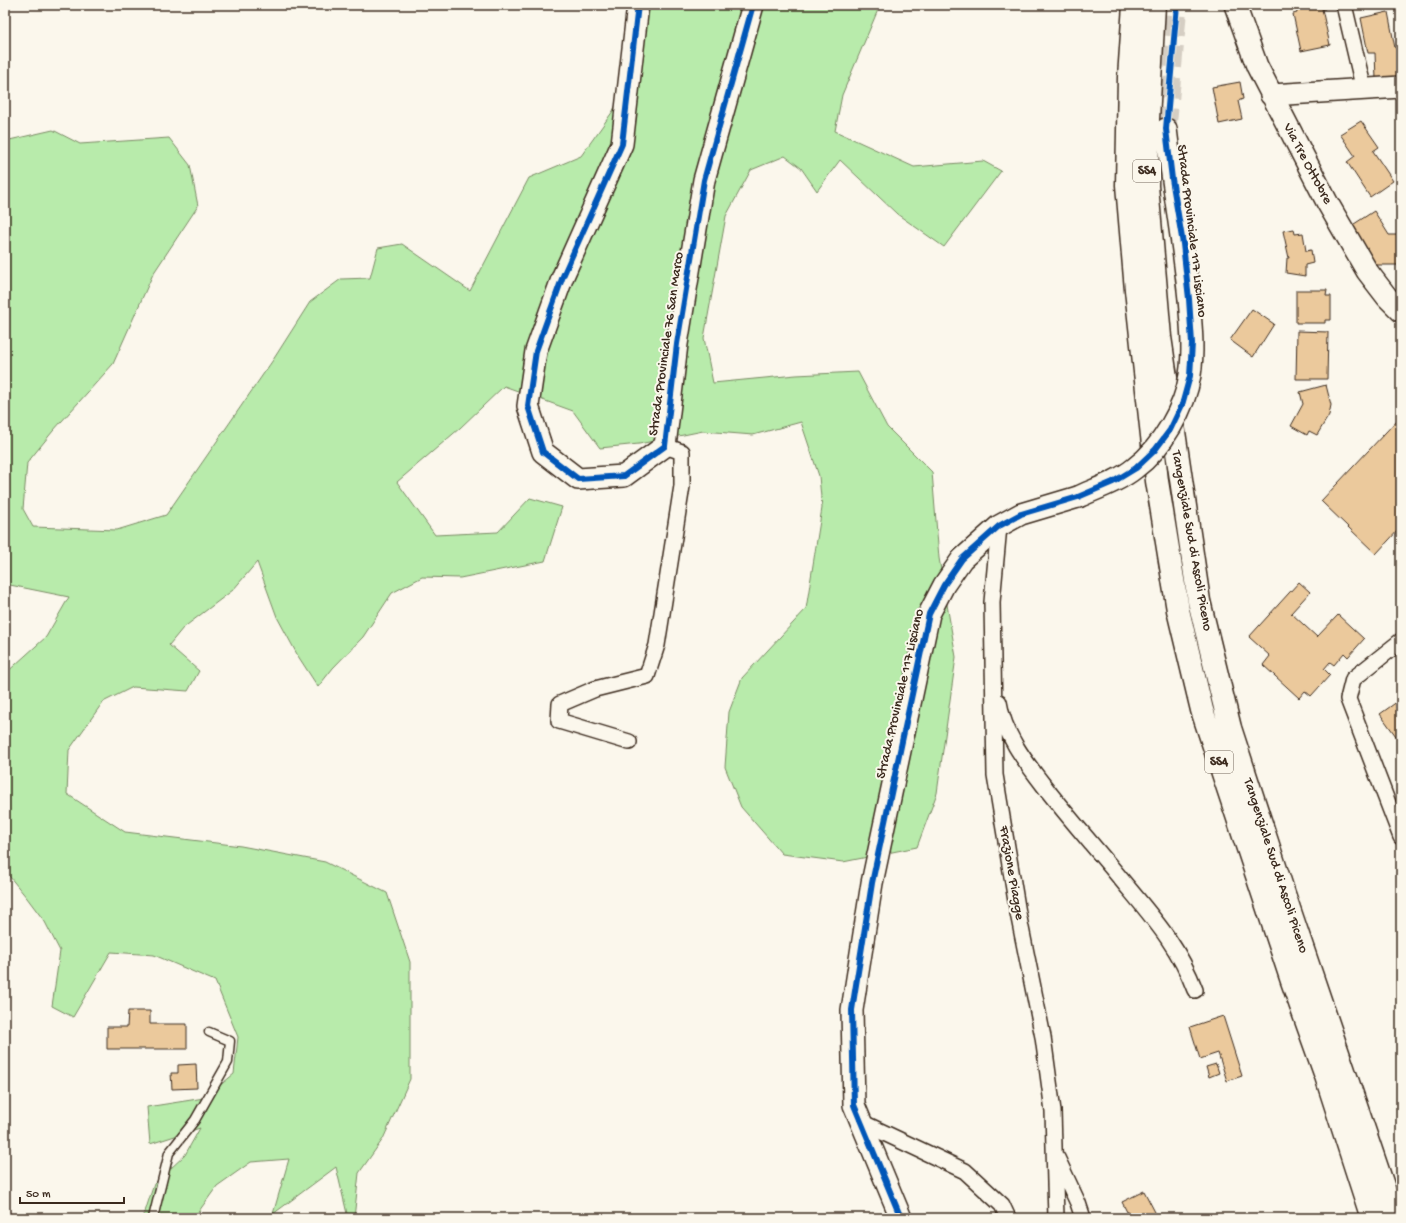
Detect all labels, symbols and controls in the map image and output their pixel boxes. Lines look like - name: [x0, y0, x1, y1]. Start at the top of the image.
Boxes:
- street label: Via Tre Ottobre: [1278, 120, 1336, 208]
- street label: Strada Provinciale 117 Lisciano: [1172, 144, 1210, 318]
- road number: SS4: [1133, 160, 1161, 182]
- street label: Strada Provinciale 76 San Marco: [646, 251, 688, 437]
- street label: Tangenziale Sud di Ascoli Piceno: [1167, 448, 1215, 633]
- street label: Strada Provinciale 117 Lisciano: [873, 607, 929, 781]
- road number: SS4: [1205, 751, 1233, 773]
- street label: Tangenziale Sud di Ascoli Piceno: [1238, 775, 1311, 956]
- street label: Frazione Piagge: [994, 824, 1028, 922]
- scale bar: [20, 1179, 124, 1205]
- text: 50 m: [26, 1188, 51, 1202]

